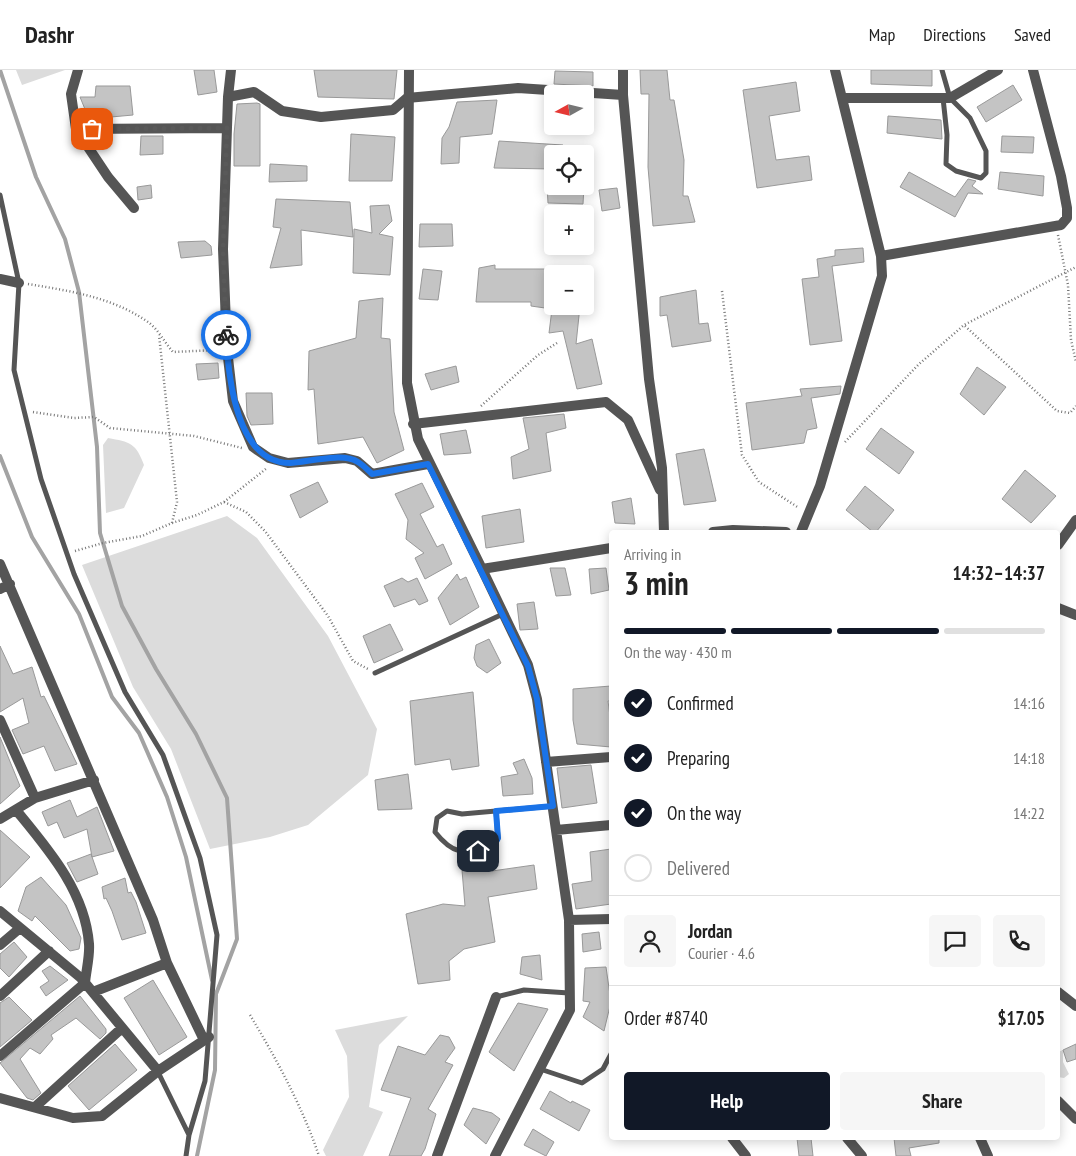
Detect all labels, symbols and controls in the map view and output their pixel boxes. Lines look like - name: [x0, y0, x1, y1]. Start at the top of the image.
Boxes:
- text: Dashr: [25, 19, 74, 50]
- text: Map: [869, 23, 895, 46]
- text: Directions: [923, 23, 986, 46]
- text: Saved: [1014, 23, 1051, 46]
- north arrow: [544, 85, 594, 135]
- map controls: [544, 85, 594, 315]
- pin: [71, 108, 113, 150]
- icon: bag: [78, 115, 106, 143]
- button: locate: [544, 145, 594, 195]
- button: +: [544, 205, 594, 255]
- button: −: [544, 265, 594, 315]
- courier: [201, 310, 251, 360]
- icon: bike: [212, 321, 240, 349]
- text: Arriving in: [624, 544, 681, 564]
- text: 14:32–14:37: [952, 561, 1045, 585]
- text: 3 min: [624, 562, 689, 604]
- text: On the way · 430 m: [624, 642, 732, 662]
- icon: check: [624, 689, 652, 717]
- text: Confirmed: [667, 691, 734, 715]
- text: 14:16: [1013, 693, 1045, 713]
- icon: check: [624, 744, 652, 772]
- text: Preparing: [667, 746, 730, 770]
- text: 14:18: [1013, 748, 1045, 768]
- icon: check: [624, 799, 652, 827]
- text: On the way: [667, 801, 741, 825]
- text: 14:22: [1013, 803, 1045, 823]
- pin: [457, 830, 499, 872]
- icon: home: [464, 837, 492, 865]
- text: Delivered: [667, 856, 730, 880]
- button: person: [624, 915, 676, 967]
- button: chat: [929, 915, 981, 967]
- button: phone: [993, 915, 1045, 967]
- text: Jordan: [688, 919, 732, 943]
- text: Courier · 4.6: [688, 943, 755, 963]
- text: Order #8740: [624, 1006, 708, 1030]
- text: $17.05: [997, 1006, 1045, 1030]
- button: Help: [624, 1072, 830, 1130]
- button: Share: [840, 1072, 1045, 1130]

